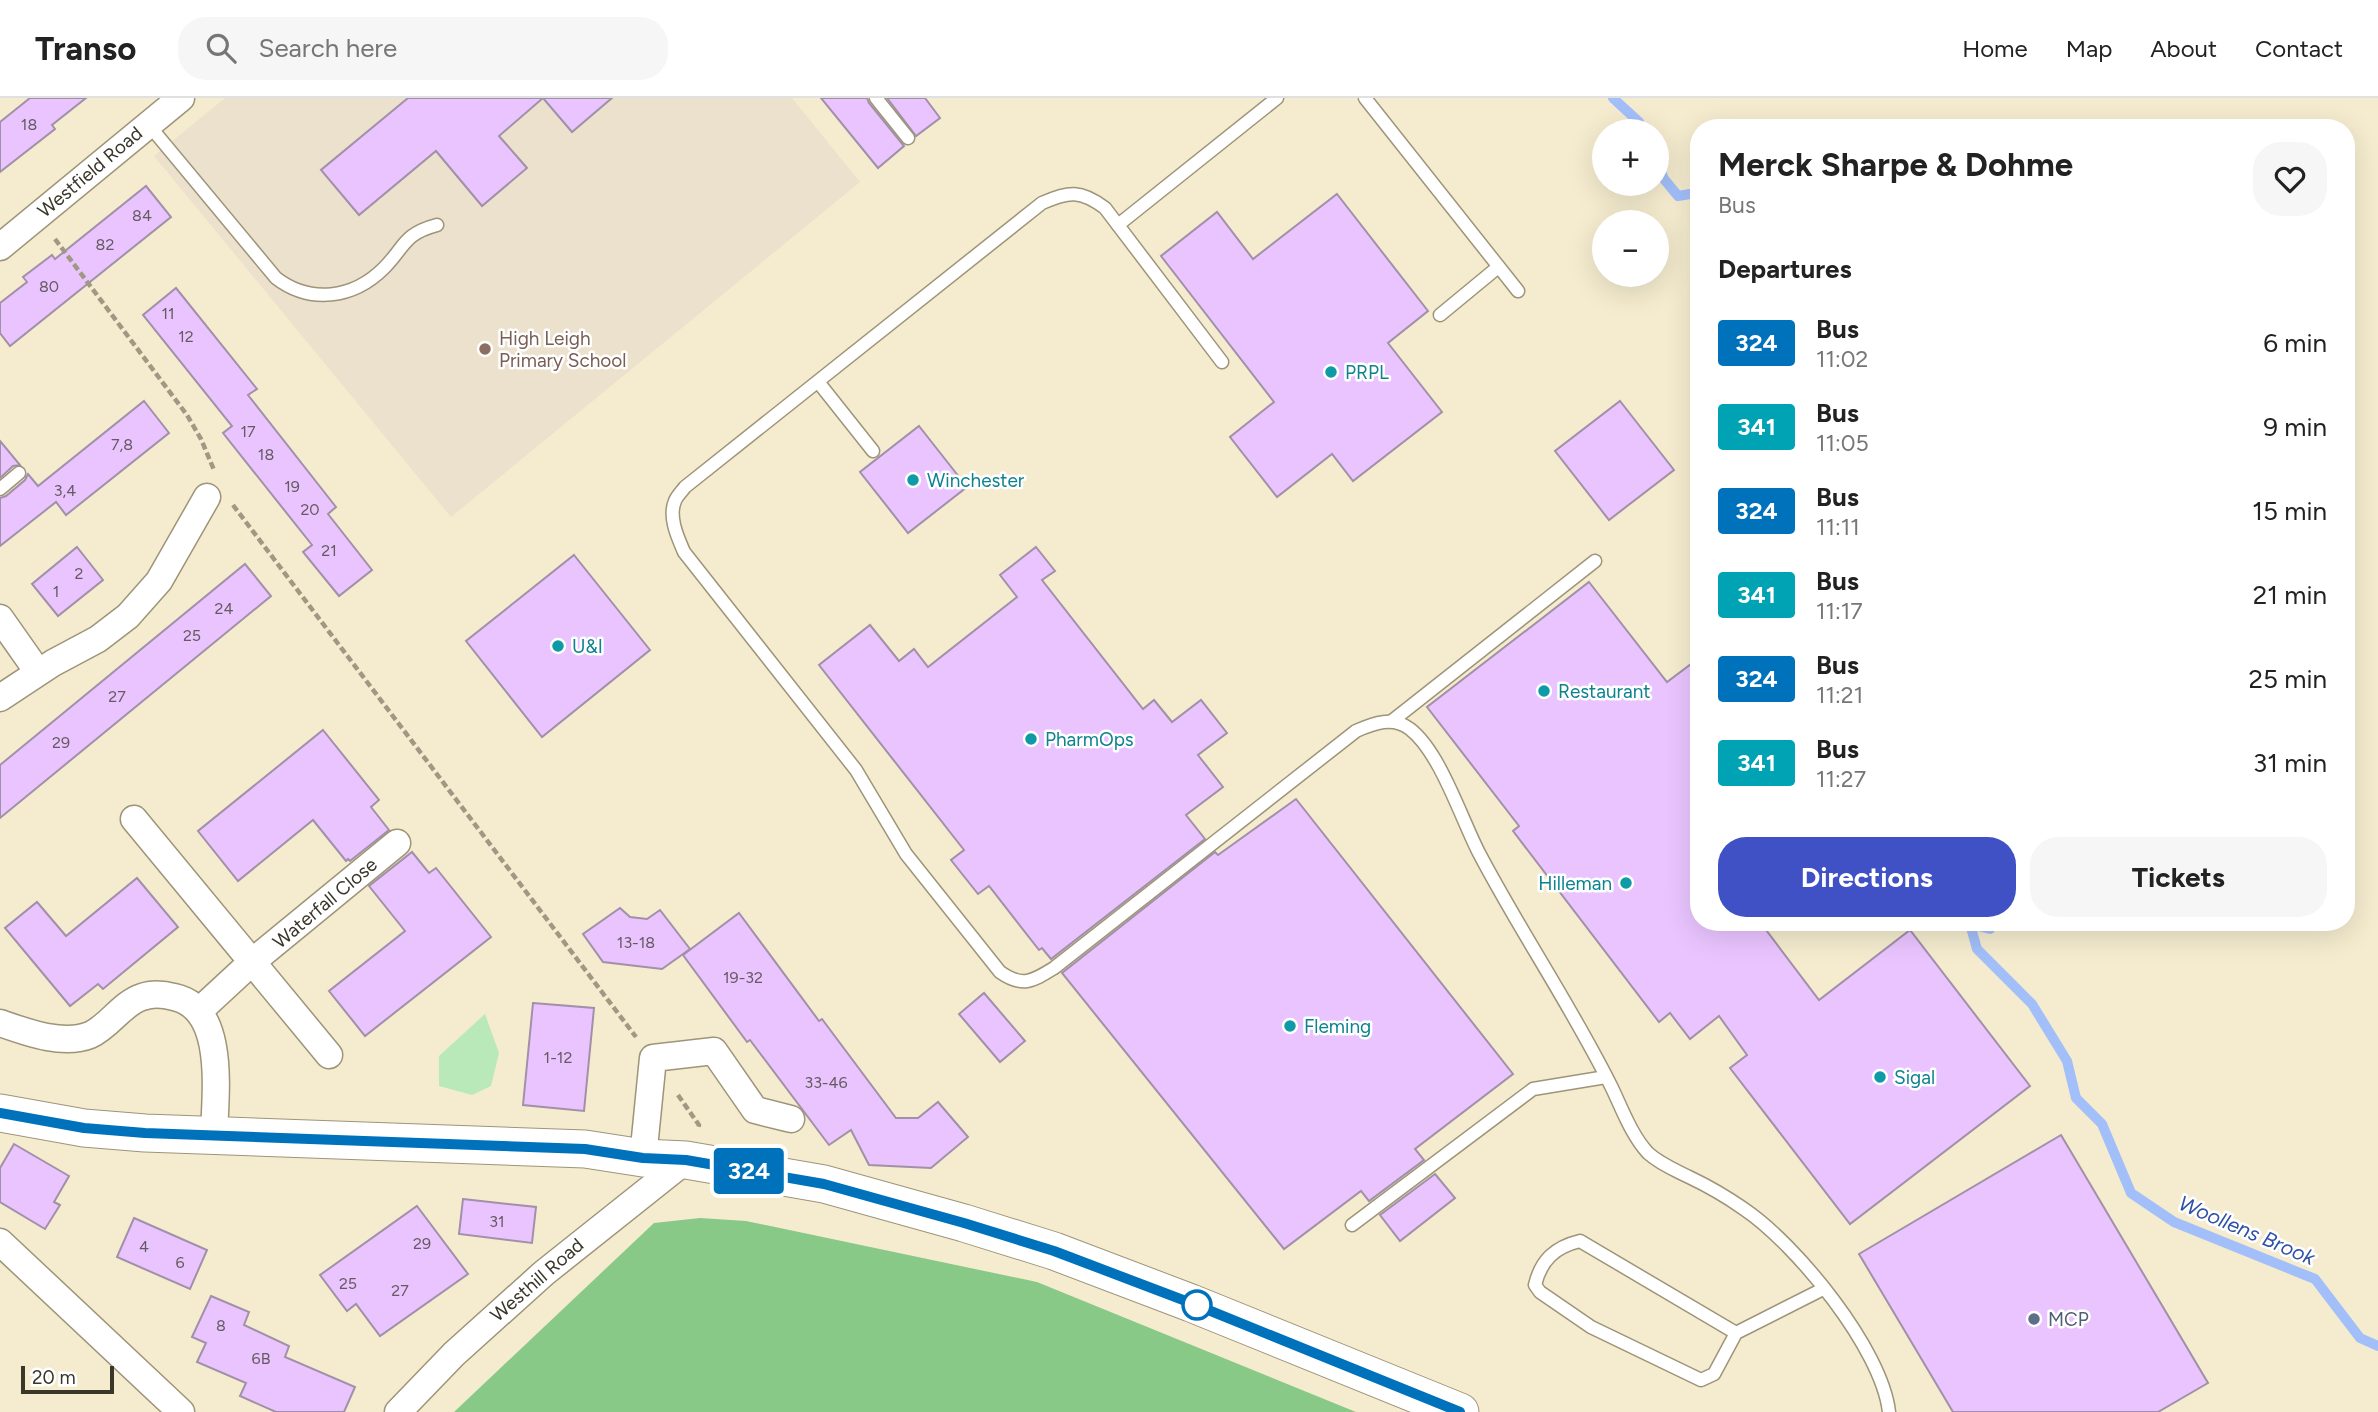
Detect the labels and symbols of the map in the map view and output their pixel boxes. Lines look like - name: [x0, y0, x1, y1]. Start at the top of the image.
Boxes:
- house number: 18: [21, 115, 37, 134]
- street label: Westfield Road: [33, 122, 147, 222]
- house number: 84: [132, 206, 152, 225]
- house number: 82: [96, 235, 114, 254]
- house number: 80: [39, 277, 59, 296]
- house number: 11: [161, 304, 175, 323]
- house number: 12: [178, 327, 194, 346]
- place label: High Leigh Primary School: [499, 327, 627, 372]
- marker: High Leigh Primary School: [477, 341, 493, 357]
- place label: PRPL: [1345, 361, 1389, 384]
- marker: PRPL: [1323, 364, 1339, 380]
- house number: 17: [240, 422, 256, 441]
- house number: 7,8: [111, 435, 133, 454]
- house number: 18: [258, 445, 274, 464]
- place label: Winchester: [927, 469, 1025, 492]
- marker: Winchester: [905, 472, 921, 488]
- house number: 19: [284, 477, 300, 496]
- house number: 3,4: [54, 481, 76, 500]
- house number: 20: [300, 500, 320, 519]
- house number: 21: [321, 541, 337, 560]
- house number: 2: [75, 564, 83, 583]
- house number: 1: [53, 582, 59, 601]
- house number: 24: [215, 599, 233, 618]
- house number: 25: [183, 626, 201, 645]
- place label: U&I: [572, 635, 603, 658]
- marker: U&I: [550, 638, 566, 654]
- place label: Restaurant: [1558, 680, 1650, 703]
- marker: Restaurant: [1536, 683, 1552, 699]
- house number: 27: [108, 687, 126, 706]
- place label: PharmOps: [1045, 728, 1134, 751]
- marker: PharmOps: [1023, 731, 1039, 747]
- house number: 29: [52, 733, 70, 752]
- street label: Waterfall Close: [268, 853, 382, 953]
- place label: Hilleman: [1538, 872, 1612, 895]
- marker: Hilleman: [1618, 875, 1634, 891]
- house number: 13-18: [617, 933, 655, 952]
- house number: 19-32: [723, 968, 763, 987]
- place label: Fleming: [1304, 1015, 1371, 1038]
- marker: Fleming: [1282, 1018, 1298, 1034]
- house number: 1-12: [544, 1048, 572, 1067]
- place label: Sigal: [1894, 1066, 1935, 1089]
- marker: Sigal: [1872, 1069, 1888, 1085]
- house number: 33-46: [804, 1073, 848, 1092]
- line badge: 324: [709, 1148, 789, 1194]
- water label: Woollens Brook: [2175, 1190, 2320, 1270]
- house number: 31: [489, 1212, 505, 1231]
- street label: Westhill Road: [486, 1233, 588, 1327]
- house number: 29: [413, 1234, 431, 1253]
- house number: 4: [139, 1237, 149, 1256]
- house number: 6: [175, 1253, 185, 1272]
- house number: 25: [339, 1274, 357, 1293]
- house number: 27: [391, 1281, 409, 1300]
- unlabelled marker: [1182, 1290, 1212, 1320]
- place label: MCP: [2048, 1308, 2089, 1331]
- marker: MCP: [2026, 1311, 2042, 1327]
- house number: 8: [216, 1316, 226, 1335]
- house number: 6B: [252, 1349, 271, 1368]
- scale bar: [21, 1363, 114, 1395]

